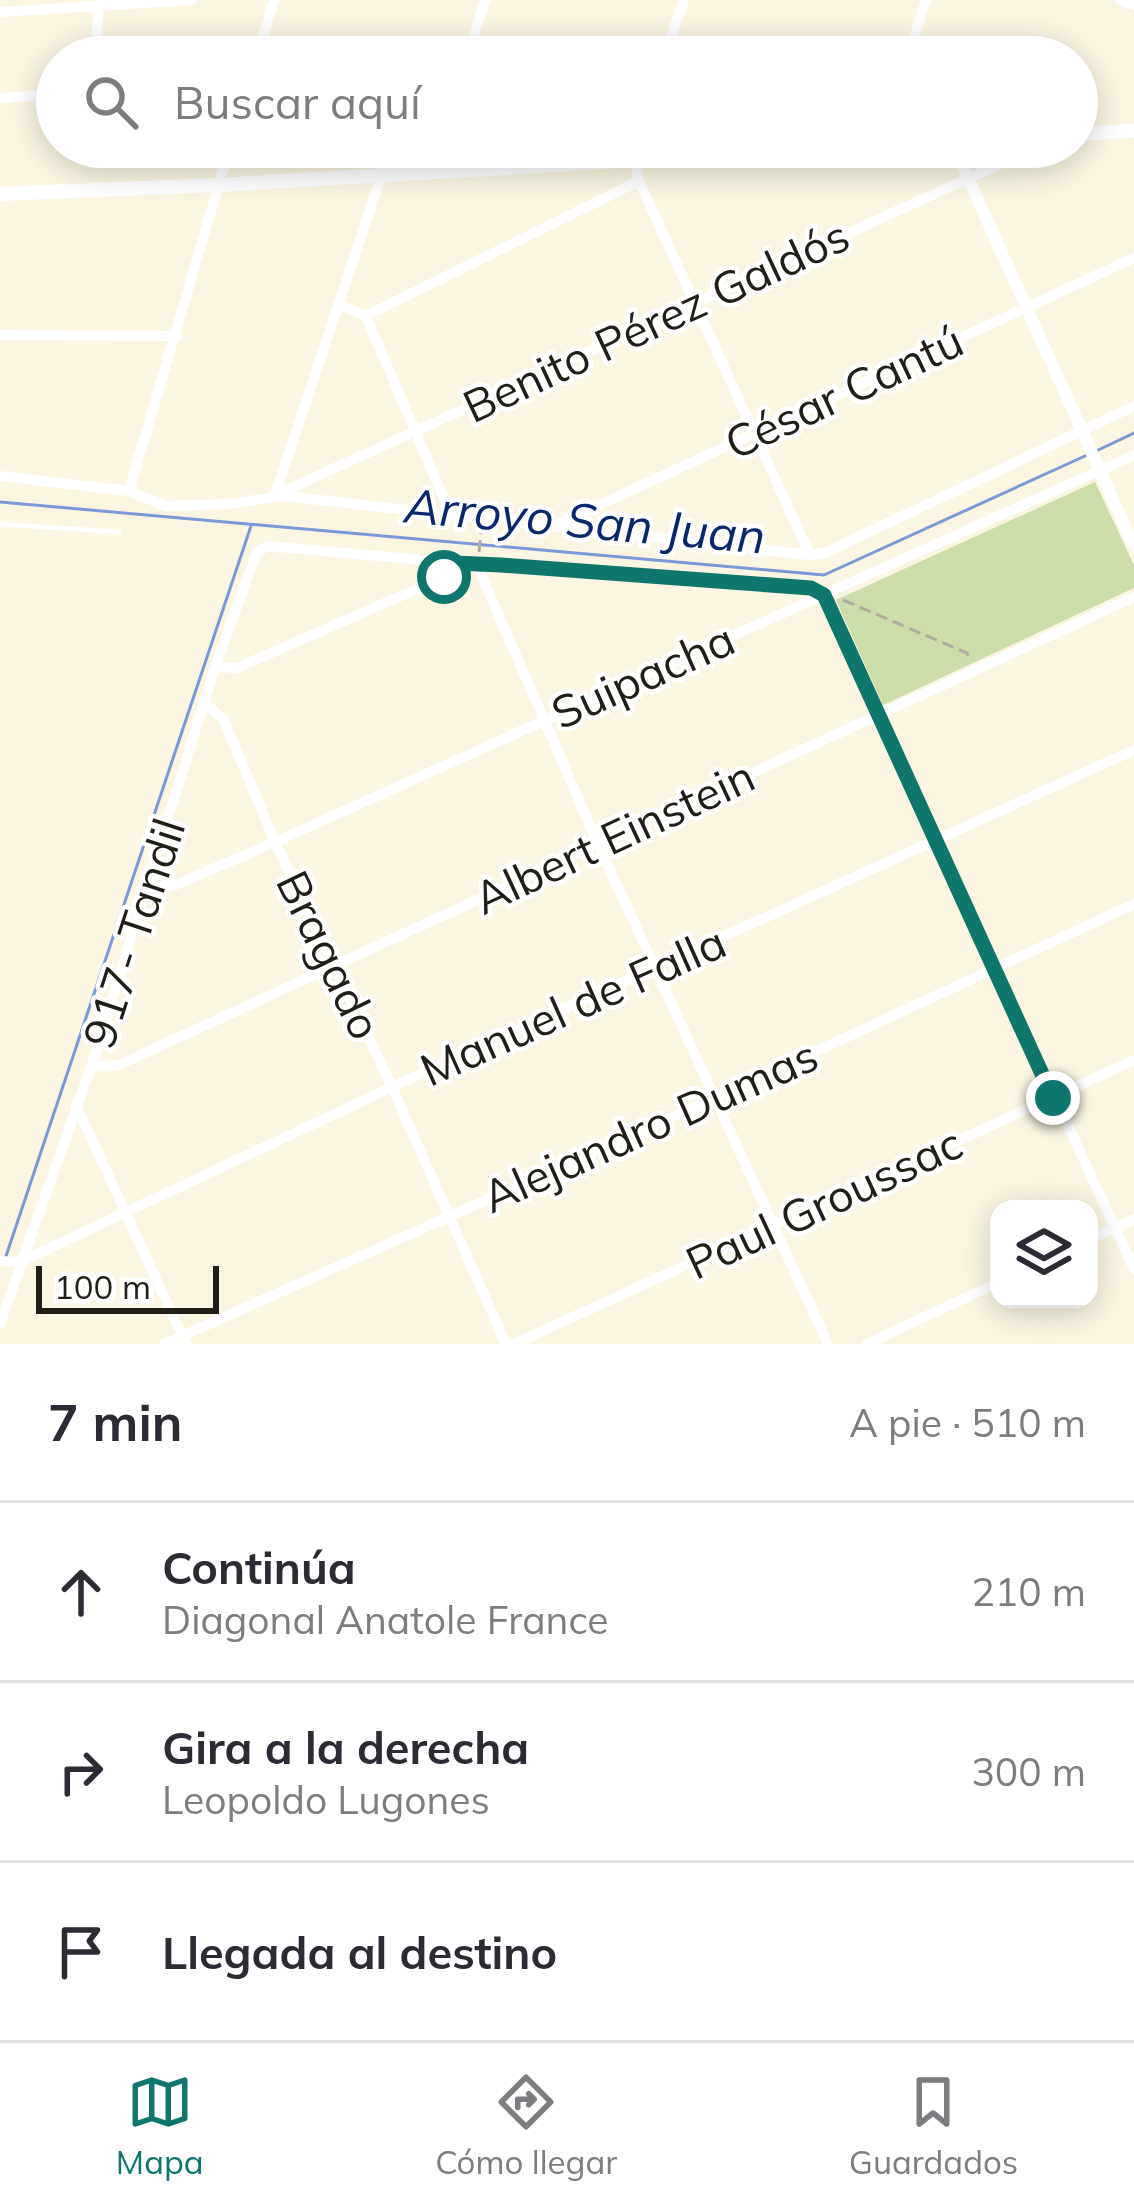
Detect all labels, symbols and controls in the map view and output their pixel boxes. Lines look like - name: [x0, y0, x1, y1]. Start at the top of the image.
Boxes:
- search box: [36, 36, 1098, 168]
- icon: search: [78, 69, 144, 135]
- text: Buscar aquí: [174, 74, 421, 130]
- street label: Benito Pérez Galdós: [454, 206, 857, 434]
- street label: César Cantú: [716, 312, 972, 471]
- water label: Arroyo San Juan: [400, 474, 768, 566]
- route start: [417, 550, 471, 604]
- street label: Suipacha: [542, 610, 743, 740]
- street label: Albert Einstein: [464, 747, 763, 926]
- street label: 917- Tandil: [70, 811, 196, 1054]
- street label: Bragado: [265, 861, 395, 1048]
- street label: Manuel de Falla: [411, 913, 734, 1097]
- street label: Alejandro Dumas: [473, 1026, 826, 1224]
- route end: [1026, 1071, 1080, 1125]
- street label: Paul Groussac: [677, 1114, 971, 1290]
- map controls: [990, 1200, 1098, 1308]
- button: layers: [990, 1200, 1098, 1308]
- scale bar: [36, 1260, 219, 1313]
- text: 100 m: [54, 1266, 151, 1307]
- text: 7 min: [48, 1390, 183, 1454]
- text: A pie · 510 m: [849, 1398, 1086, 1447]
- text: Continúa: [162, 1539, 356, 1595]
- icon: ahead: [48, 1559, 114, 1625]
- text: 210 m: [971, 1567, 1086, 1616]
- text: Diagonal Anatole France: [162, 1595, 609, 1644]
- text: Gira a la derecha: [162, 1719, 529, 1775]
- icon: right: [48, 1739, 114, 1805]
- text: 300 m: [971, 1747, 1086, 1796]
- text: Leopoldo Lugones: [162, 1775, 490, 1824]
- icon: arrive: [48, 1919, 114, 1985]
- text: Llegada al destino: [162, 1924, 557, 1980]
- tab: Mapa: [116, 2069, 204, 2182]
- tab: Cómo llegar: [435, 2069, 617, 2182]
- tab: Guardados: [849, 2069, 1018, 2182]

